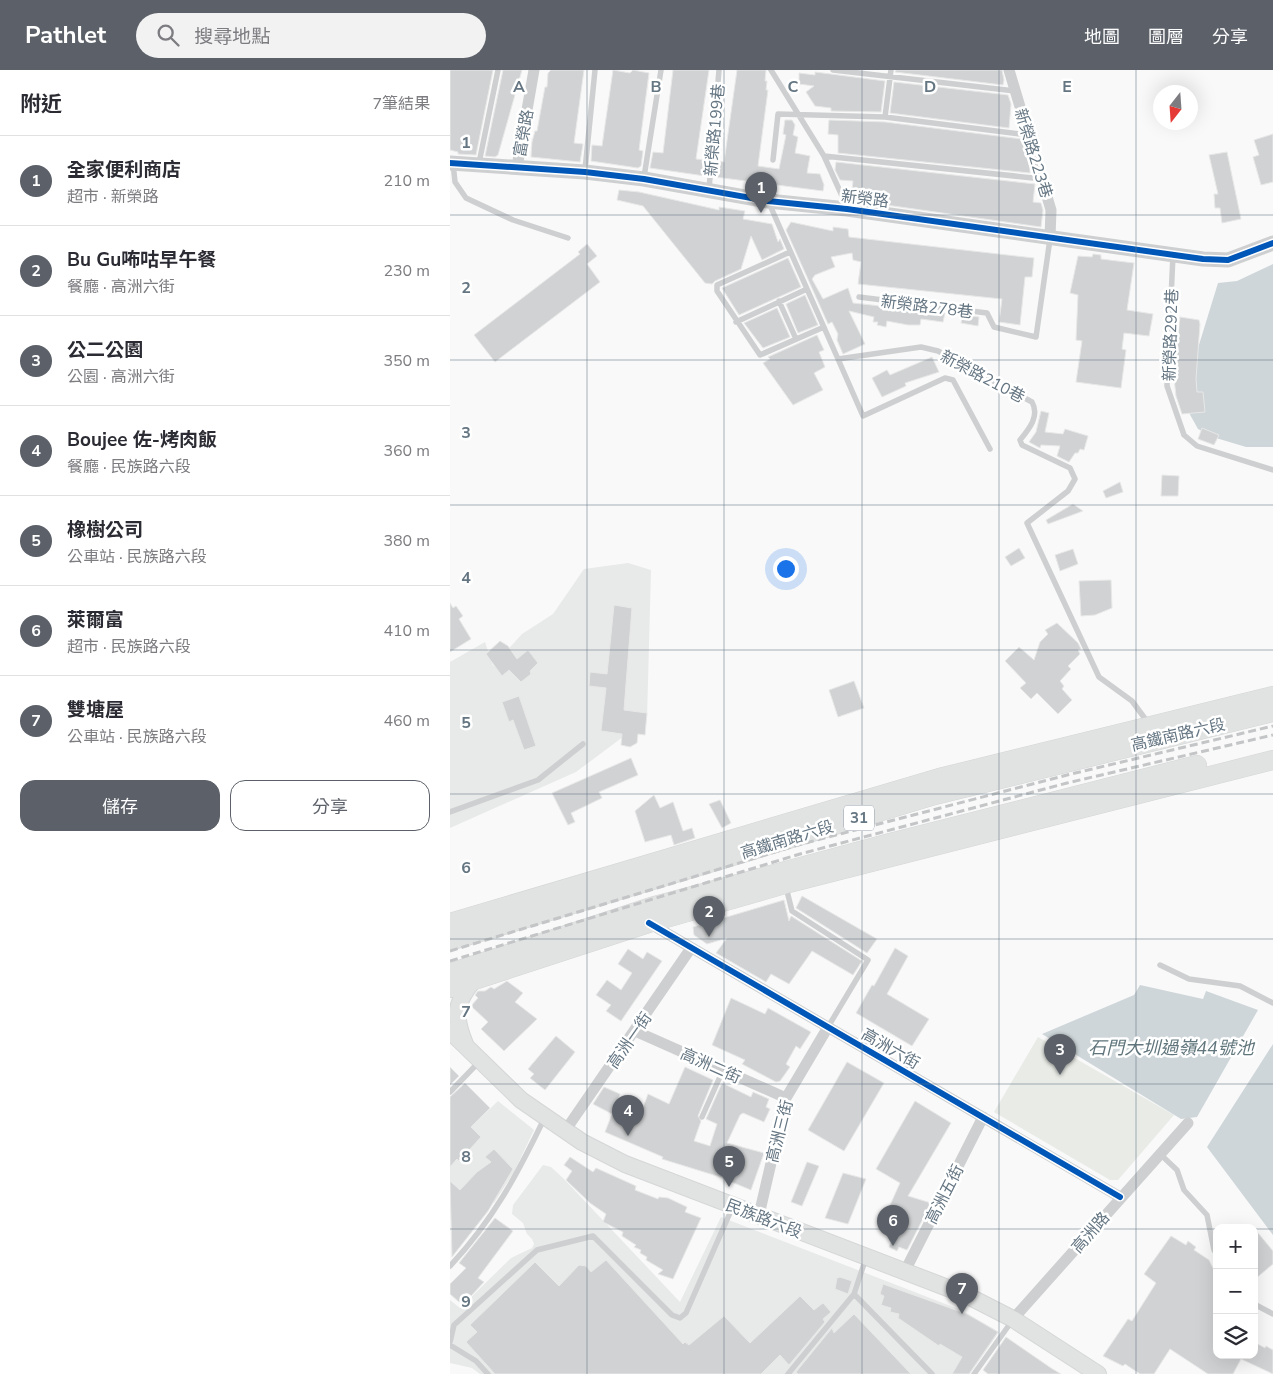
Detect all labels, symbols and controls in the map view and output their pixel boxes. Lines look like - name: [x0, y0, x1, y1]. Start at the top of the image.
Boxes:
- search box: [136, 13, 486, 58]
- text: Pathlet: [25, 19, 106, 51]
- icon: search: [154, 21, 182, 49]
- text: 搜尋地點: [194, 24, 270, 50]
- text: 地圖: [1084, 25, 1120, 49]
- text: 圖層: [1148, 25, 1184, 49]
- text: 分享: [1212, 25, 1248, 49]
- text: A: [513, 76, 525, 98]
- text: B: [650, 76, 662, 98]
- text: C: [788, 76, 799, 98]
- text: D: [924, 76, 936, 98]
- text: E: [1062, 76, 1072, 98]
- street label: 新榮路199巷: [700, 83, 730, 177]
- north arrow: [1153, 85, 1198, 130]
- text: 附近: [20, 90, 62, 118]
- text: 7筆結果: [372, 93, 430, 115]
- street label: 新榮路223巷: [1009, 106, 1057, 201]
- street label: 富榮路: [509, 108, 539, 159]
- text: 1: [461, 132, 471, 154]
- text: 全家便利商店: [67, 157, 181, 183]
- text: 1: [31, 170, 41, 192]
- text: 210 m: [383, 170, 430, 192]
- pin: 1: [745, 172, 777, 213]
- street label: 新榮路: [840, 185, 890, 213]
- text: 超市 · 新榮路: [67, 186, 159, 208]
- text: Bu Gu咘咕早午餐: [67, 247, 216, 273]
- text: 2: [31, 260, 41, 282]
- text: 230 m: [383, 260, 430, 282]
- text: 餐廳 · 高洲六街: [67, 276, 175, 298]
- text: 2: [461, 277, 471, 299]
- street label: 新榮路292巷: [1158, 288, 1184, 382]
- street label: 新榮路278巷: [879, 290, 974, 324]
- text: 公二公園: [67, 337, 143, 363]
- street label: 新榮路210巷: [936, 345, 1029, 408]
- text: 3: [31, 350, 41, 372]
- text: 350 m: [383, 350, 430, 372]
- text: 公園 · 高洲六街: [67, 366, 175, 388]
- text: 3: [461, 422, 471, 444]
- text: Boujee 佐-烤肉飯: [67, 427, 217, 453]
- text: 4: [31, 440, 41, 462]
- text: 360 m: [383, 440, 430, 462]
- text: 餐廳 · 民族路六段: [67, 456, 191, 478]
- text: 橡樹公司: [67, 517, 143, 543]
- text: 5: [31, 530, 41, 552]
- text: 380 m: [383, 530, 430, 552]
- text: 公車站 · 民族路六段: [67, 546, 207, 568]
- your location: [773, 556, 799, 582]
- text: 4: [461, 567, 471, 589]
- text: 萊爾富: [67, 607, 124, 633]
- text: 6: [31, 620, 41, 642]
- text: 410 m: [383, 620, 430, 642]
- text: 超市 · 民族路六段: [67, 636, 191, 658]
- text: 雙塘屋: [67, 697, 124, 723]
- text: 7: [31, 710, 41, 732]
- text: 460 m: [383, 710, 430, 732]
- text: 5: [461, 712, 471, 734]
- street label: 高鐵南路六段: [1129, 713, 1227, 756]
- text: 公車站 · 民族路六段: [67, 726, 207, 748]
- button: 儲存: [20, 780, 220, 831]
- button: 分享: [230, 780, 430, 831]
- road number: 31: [844, 806, 874, 830]
- street label: 高鐵南路六段: [738, 815, 836, 865]
- text: 6: [461, 857, 471, 879]
- pin: 2: [693, 896, 725, 937]
- text: 7: [461, 1001, 471, 1023]
- street label: 高洲一街: [602, 1008, 657, 1073]
- street label: 高洲六街: [857, 1023, 924, 1074]
- pin: 3: [1044, 1034, 1076, 1075]
- water label: 石門大圳過嶺44號池: [1088, 1036, 1256, 1060]
- street label: 高洲二街: [677, 1043, 744, 1089]
- pin: 4: [612, 1095, 644, 1136]
- street label: 高洲三街: [762, 1098, 798, 1165]
- text: 8: [461, 1146, 471, 1168]
- pin: 5: [713, 1146, 745, 1187]
- street label: 高洲五街: [921, 1161, 969, 1228]
- street label: 民族路六段: [722, 1194, 805, 1244]
- pin: 6: [877, 1205, 909, 1246]
- street label: 高洲路: [1067, 1207, 1115, 1258]
- map controls: [1213, 1224, 1258, 1359]
- button: +: [1213, 1224, 1258, 1269]
- button: −: [1213, 1269, 1258, 1314]
- pin: 7: [946, 1273, 978, 1314]
- text: 9: [461, 1291, 471, 1313]
- button: layers: [1213, 1314, 1258, 1359]

